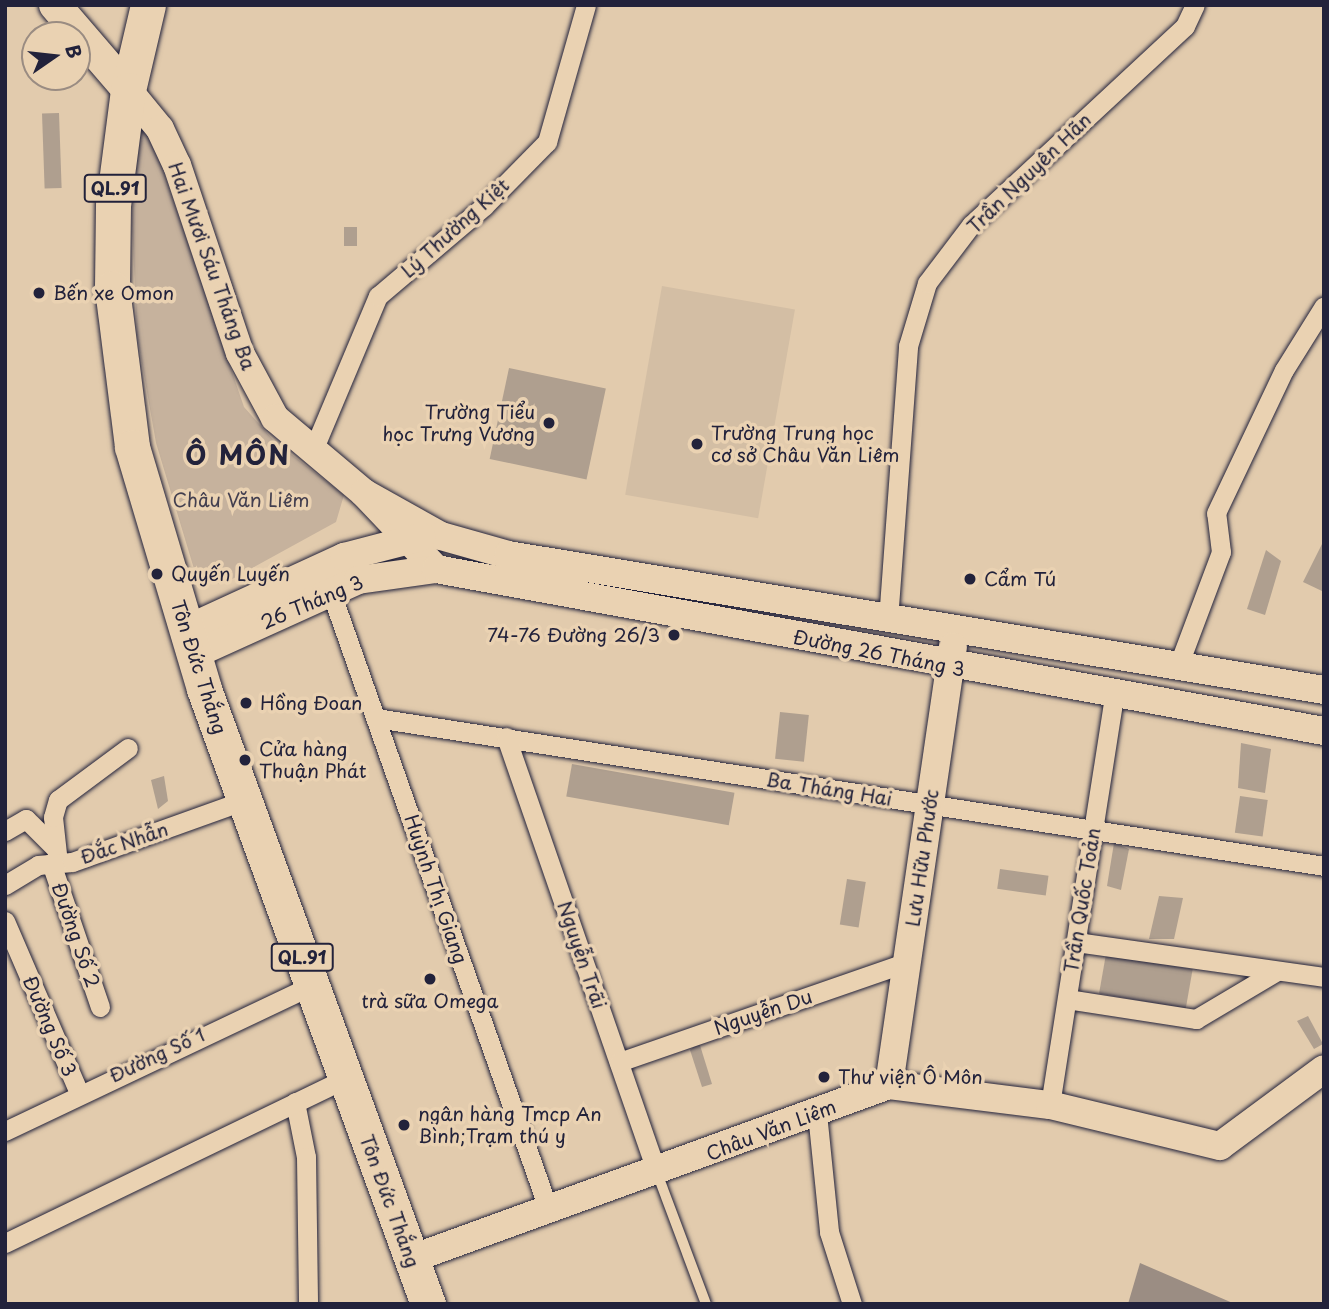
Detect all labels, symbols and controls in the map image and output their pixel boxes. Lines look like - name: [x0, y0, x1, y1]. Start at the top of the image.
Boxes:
- north arrow: [21, 21, 91, 91]
- text: B: [59, 42, 90, 61]
- street label: Trần Nguyên Hãn: [963, 108, 1095, 238]
- street label: Hai Mươi Sáu Tháng Ba: [164, 159, 260, 373]
- street label: Lý Thường Kiệt: [396, 173, 514, 283]
- road number: QL.91: [83, 174, 146, 202]
- place label: Bến xe Omon: [53, 282, 173, 304]
- marker: Bến xe Omon: [31, 285, 47, 301]
- place label: Trường Tiểu học Trưng Vương: [381, 401, 535, 445]
- marker: Trường Tiểu học Trưng Vương: [541, 415, 557, 431]
- place label: Trường Trung học cơ sở Châu Văn Liêm: [711, 422, 900, 466]
- marker: Trường Trung học cơ sở Châu Văn Liêm: [689, 436, 705, 452]
- district label: Ô MÔN: [186, 439, 290, 471]
- park label: Châu Văn Liêm: [173, 489, 309, 511]
- place label: Quyến Luyến: [171, 563, 290, 585]
- marker: Quyến Luyến: [149, 566, 165, 582]
- place label: Cẩm Tú: [984, 568, 1056, 590]
- street label: 26 Tháng 3: [258, 570, 366, 634]
- marker: Cẩm Tú: [962, 571, 978, 587]
- street label: Tôn Đức Thắng: [167, 597, 231, 737]
- place label: 74-76 Đường 26/3: [487, 624, 660, 646]
- street label: Đường 26 Tháng 3: [791, 625, 967, 681]
- marker: 74-76 Đường 26/3: [666, 627, 682, 643]
- place label: Hồng Đoan: [260, 692, 363, 714]
- marker: Hồng Đoan: [238, 695, 254, 711]
- place label: Cửa hàng Thuận Phát: [259, 738, 366, 782]
- marker: Cửa hàng Thuận Phát: [237, 752, 253, 768]
- street label: Ba Tháng Hai: [765, 768, 893, 810]
- street label: Lưu Hữu Phước: [901, 788, 943, 928]
- street label: Huỳnh Thị Giang: [400, 812, 472, 966]
- street label: Đắc Nhẫn: [77, 817, 171, 869]
- street label: Trần Quốc Toản: [1059, 826, 1105, 974]
- street label: Đường Số 2: [48, 880, 104, 990]
- street label: Nguyễn Trãi: [553, 898, 611, 1012]
- road number: QL.91: [270, 942, 334, 972]
- marker: trà sữa Omega: [422, 971, 438, 987]
- street label: Đường Số 3: [19, 972, 81, 1080]
- street label: Nguyễn Du: [711, 985, 815, 1039]
- place label: trà sữa Omega: [362, 990, 498, 1012]
- street label: Đường Số 1: [105, 1023, 209, 1087]
- place label: Thư viện Ô Môn: [838, 1066, 984, 1088]
- marker: Thư viện Ô Môn: [816, 1069, 832, 1085]
- street label: Châu Văn Liêm: [703, 1095, 839, 1165]
- place label: ngân hàng Tmcp An Bình;Trạm thú y: [418, 1103, 603, 1147]
- marker: ngân hàng Tmcp An Bình;Trạm thú y: [396, 1117, 412, 1133]
- street label: Tôn Đức Thắng: [355, 1131, 425, 1271]

